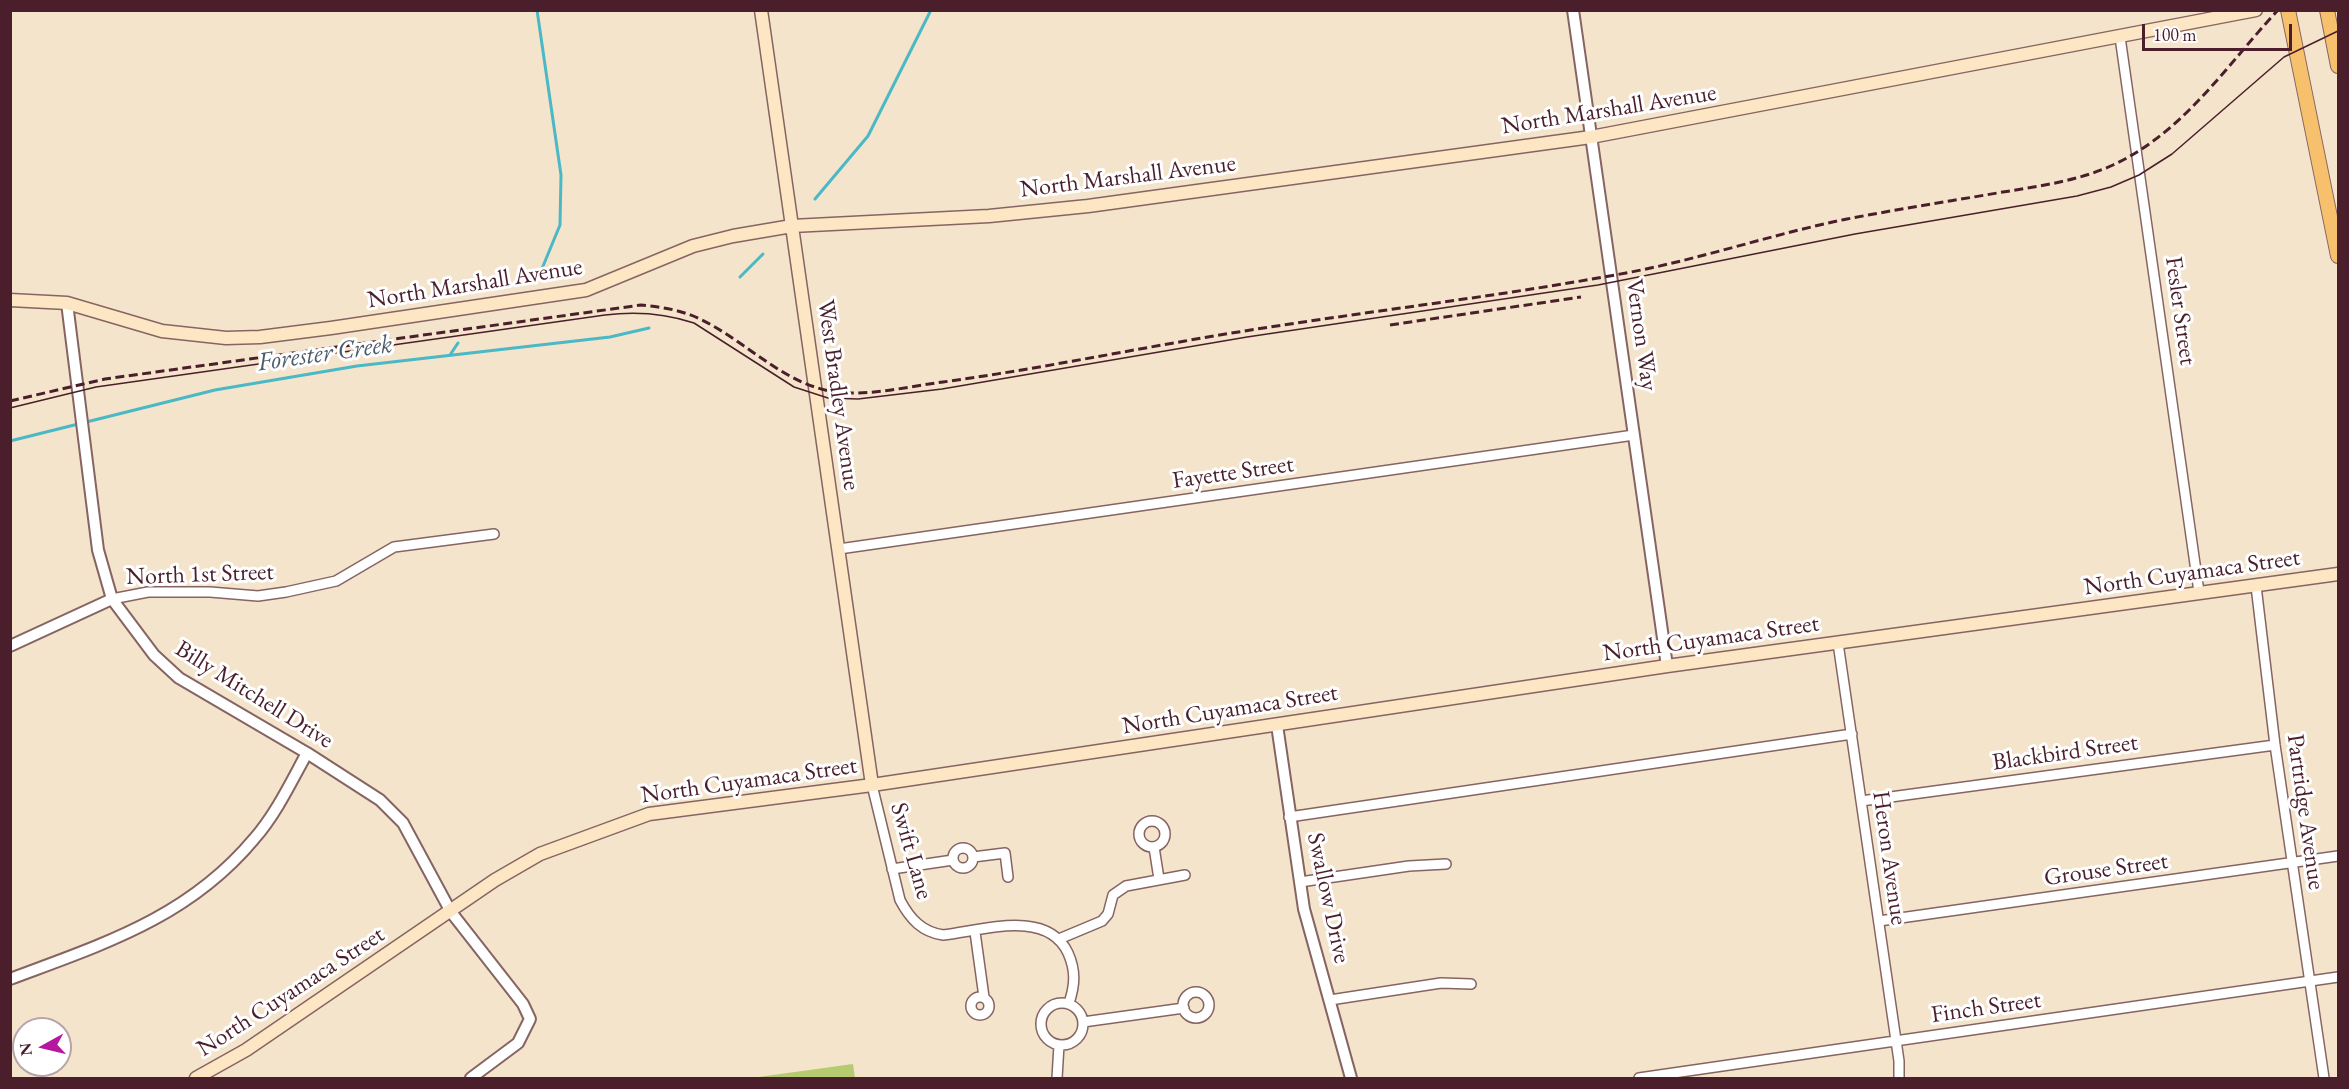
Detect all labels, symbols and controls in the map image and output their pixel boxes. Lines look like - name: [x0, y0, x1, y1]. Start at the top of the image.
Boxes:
- scale bar: [2145, 12, 2295, 50]
- text: 100 m: [2153, 23, 2197, 46]
- street label: North Marshall Avenue: [1499, 79, 1719, 141]
- street label: North Marshall Avenue: [1018, 149, 1238, 205]
- street label: North Marshall Avenue: [365, 253, 585, 315]
- street label: Fesler Street: [2158, 255, 2202, 367]
- street label: Vernon Way: [1619, 277, 1663, 393]
- street label: West Bradley Avenue: [810, 298, 866, 492]
- water label: Forester Creek: [256, 329, 394, 379]
- street label: Fayette Street: [1171, 450, 1295, 496]
- street label: North Cuyamaca Street: [2082, 544, 2302, 602]
- street label: North 1st Street: [126, 558, 274, 592]
- street label: North Cuyamaca Street: [1601, 610, 1821, 668]
- street label: Billy Mitchell Drive: [170, 635, 338, 755]
- street label: North Cuyamaca Street: [1120, 679, 1340, 741]
- street label: Blackbird Street: [1991, 729, 2139, 777]
- street label: Partridge Avenue: [2280, 732, 2330, 892]
- street label: North Cuyamaca Street: [639, 752, 859, 810]
- street label: Heron Avenue: [1865, 789, 1913, 927]
- street label: Swift Lane: [884, 799, 938, 903]
- street label: Swallow Drive: [1300, 830, 1356, 966]
- street label: Grouse Street: [2042, 847, 2170, 893]
- street label: North Cuyamaca Street: [192, 921, 390, 1063]
- street label: Finch Street: [1929, 986, 2043, 1030]
- north arrow: [12, 1017, 72, 1077]
- text: N: [14, 1041, 37, 1057]

